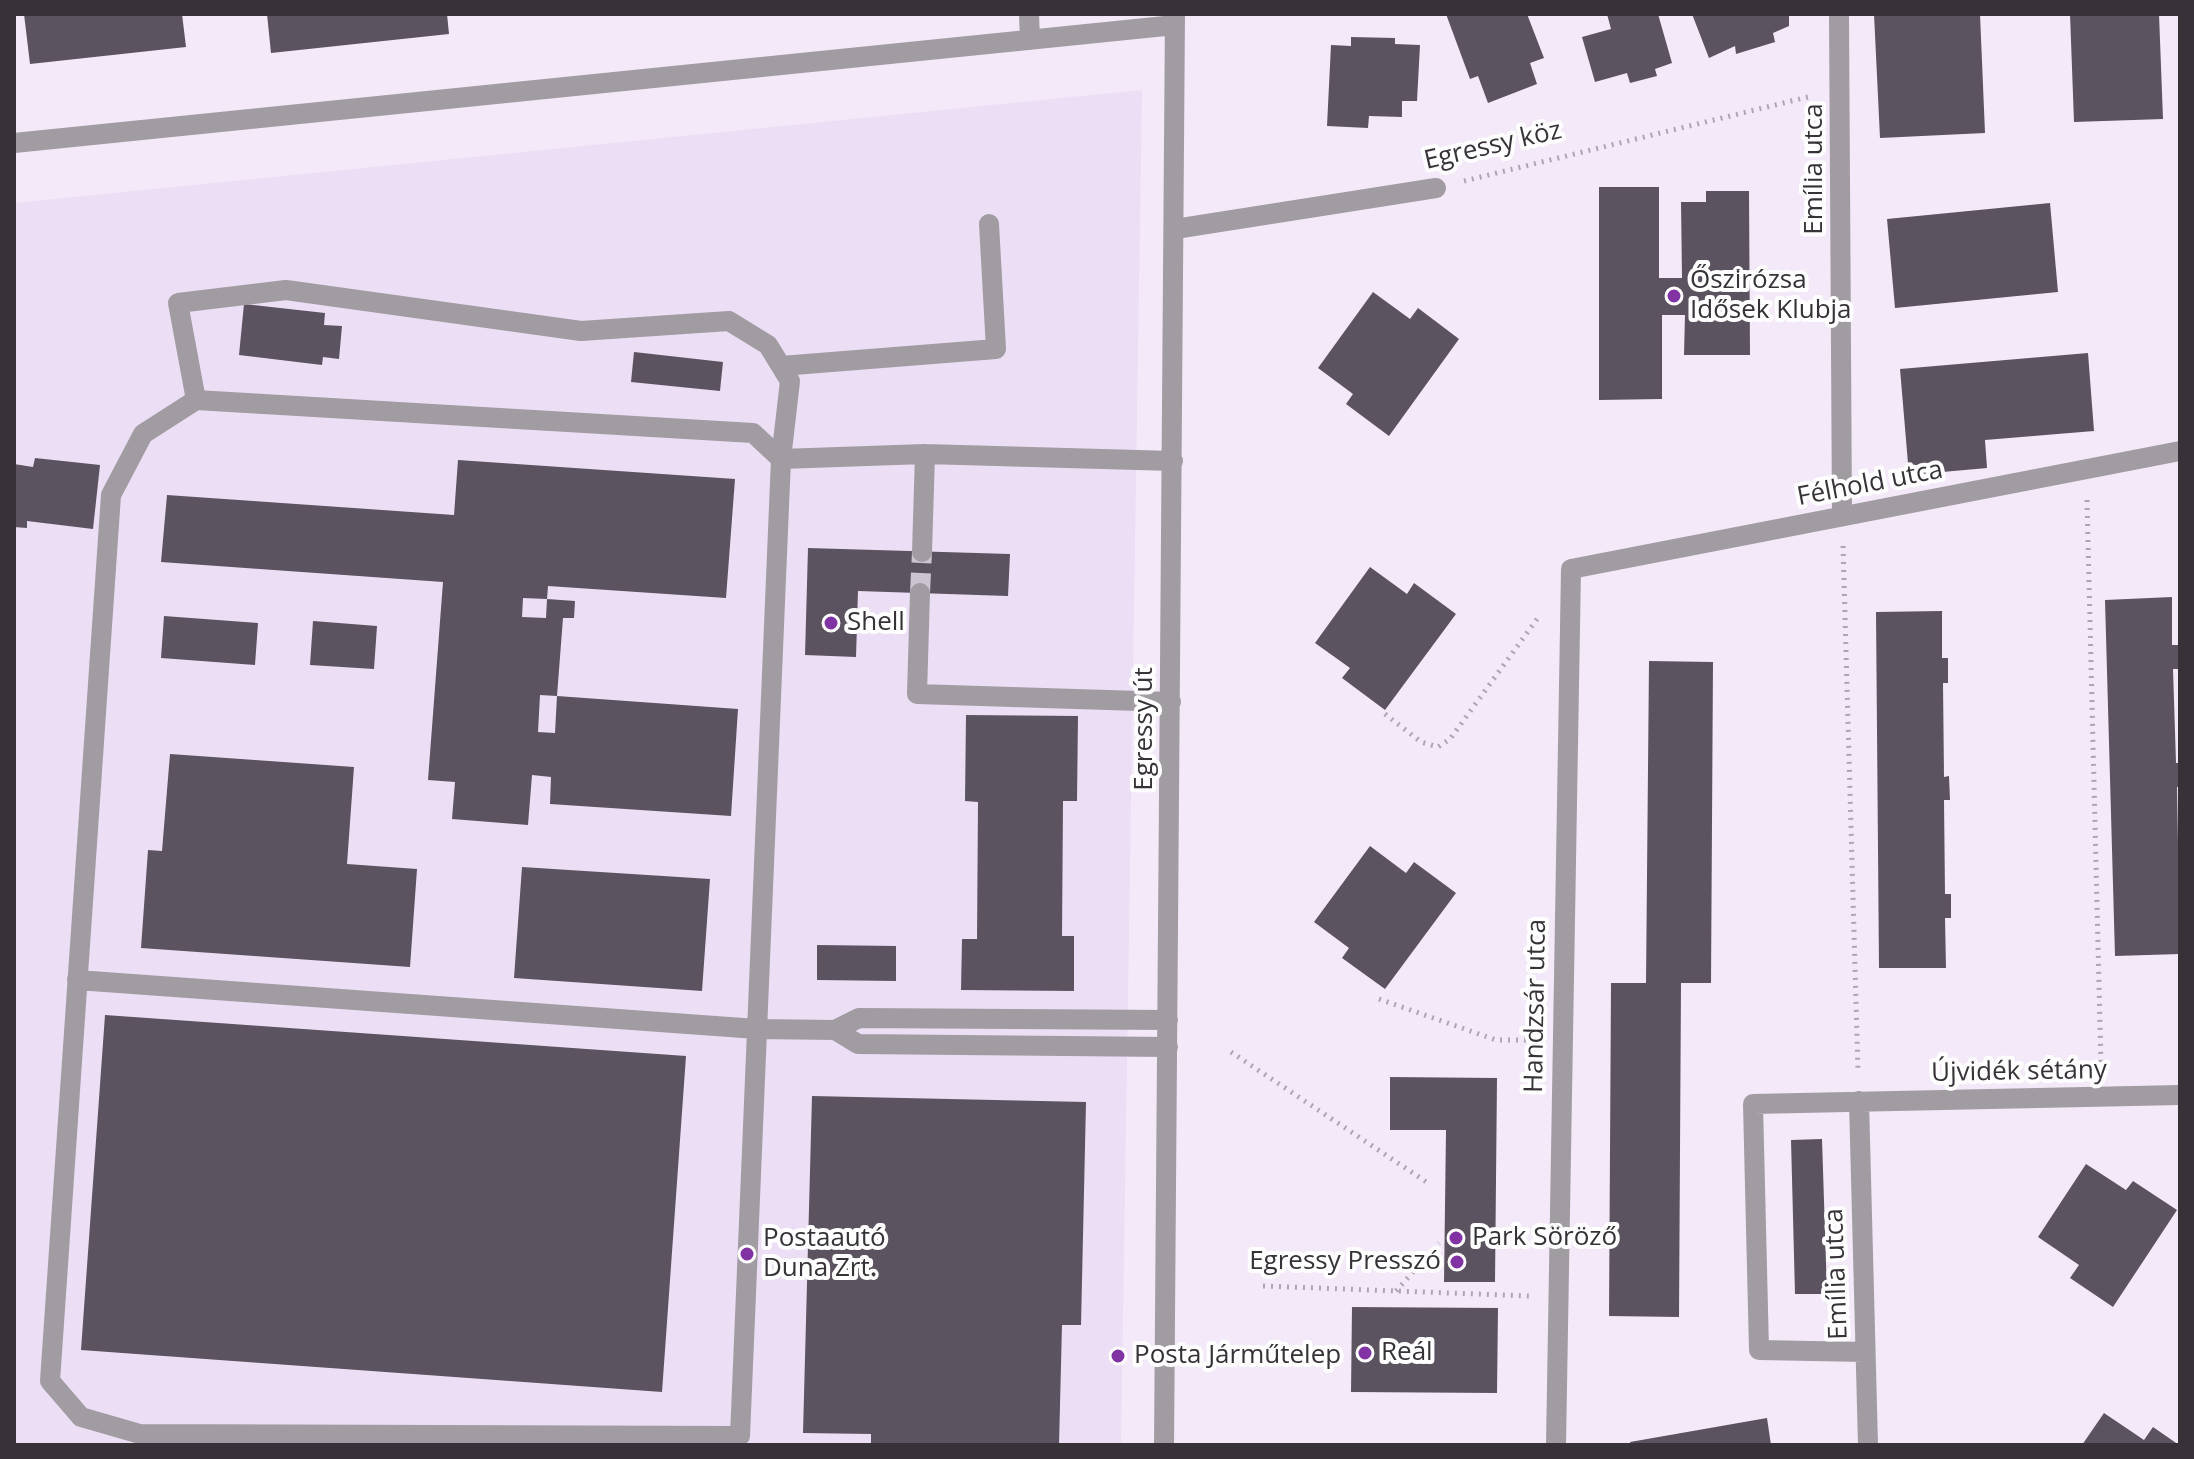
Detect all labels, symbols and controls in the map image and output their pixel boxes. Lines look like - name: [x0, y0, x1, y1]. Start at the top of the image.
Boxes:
- street label: Emília utca: [1799, 103, 1831, 235]
- street label: Egressy köz: [1421, 115, 1565, 177]
- place label: Őszirózsa Idősek Klubja: [1690, 265, 1852, 326]
- marker: Őszirózsa Idősek Klubja: [1665, 287, 1683, 305]
- street label: Félhold utca: [1795, 455, 1945, 513]
- place label: Shell: [847, 607, 905, 639]
- marker: Shell: [822, 614, 840, 632]
- street label: Egressy út: [1129, 667, 1161, 791]
- street label: Handzsár utca: [1519, 919, 1553, 1093]
- street label: Újvidék sétány: [1931, 1055, 2107, 1089]
- street label: Emília utca: [1819, 1208, 1855, 1340]
- place label: Park Söröző: [1472, 1222, 1617, 1254]
- place label: Postaautó Duna Zrt.: [763, 1223, 886, 1284]
- marker: Park Söröző: [1447, 1229, 1465, 1247]
- marker: Postaautó Duna Zrt.: [738, 1245, 756, 1263]
- place label: Egressy Presszó: [1249, 1246, 1441, 1278]
- marker: Egressy Presszó: [1448, 1253, 1466, 1271]
- place label: Reál: [1381, 1337, 1433, 1369]
- place label: Posta Járműtelep: [1134, 1340, 1341, 1372]
- marker: Reál: [1356, 1344, 1374, 1362]
- marker: Posta Járműtelep: [1109, 1347, 1127, 1365]

